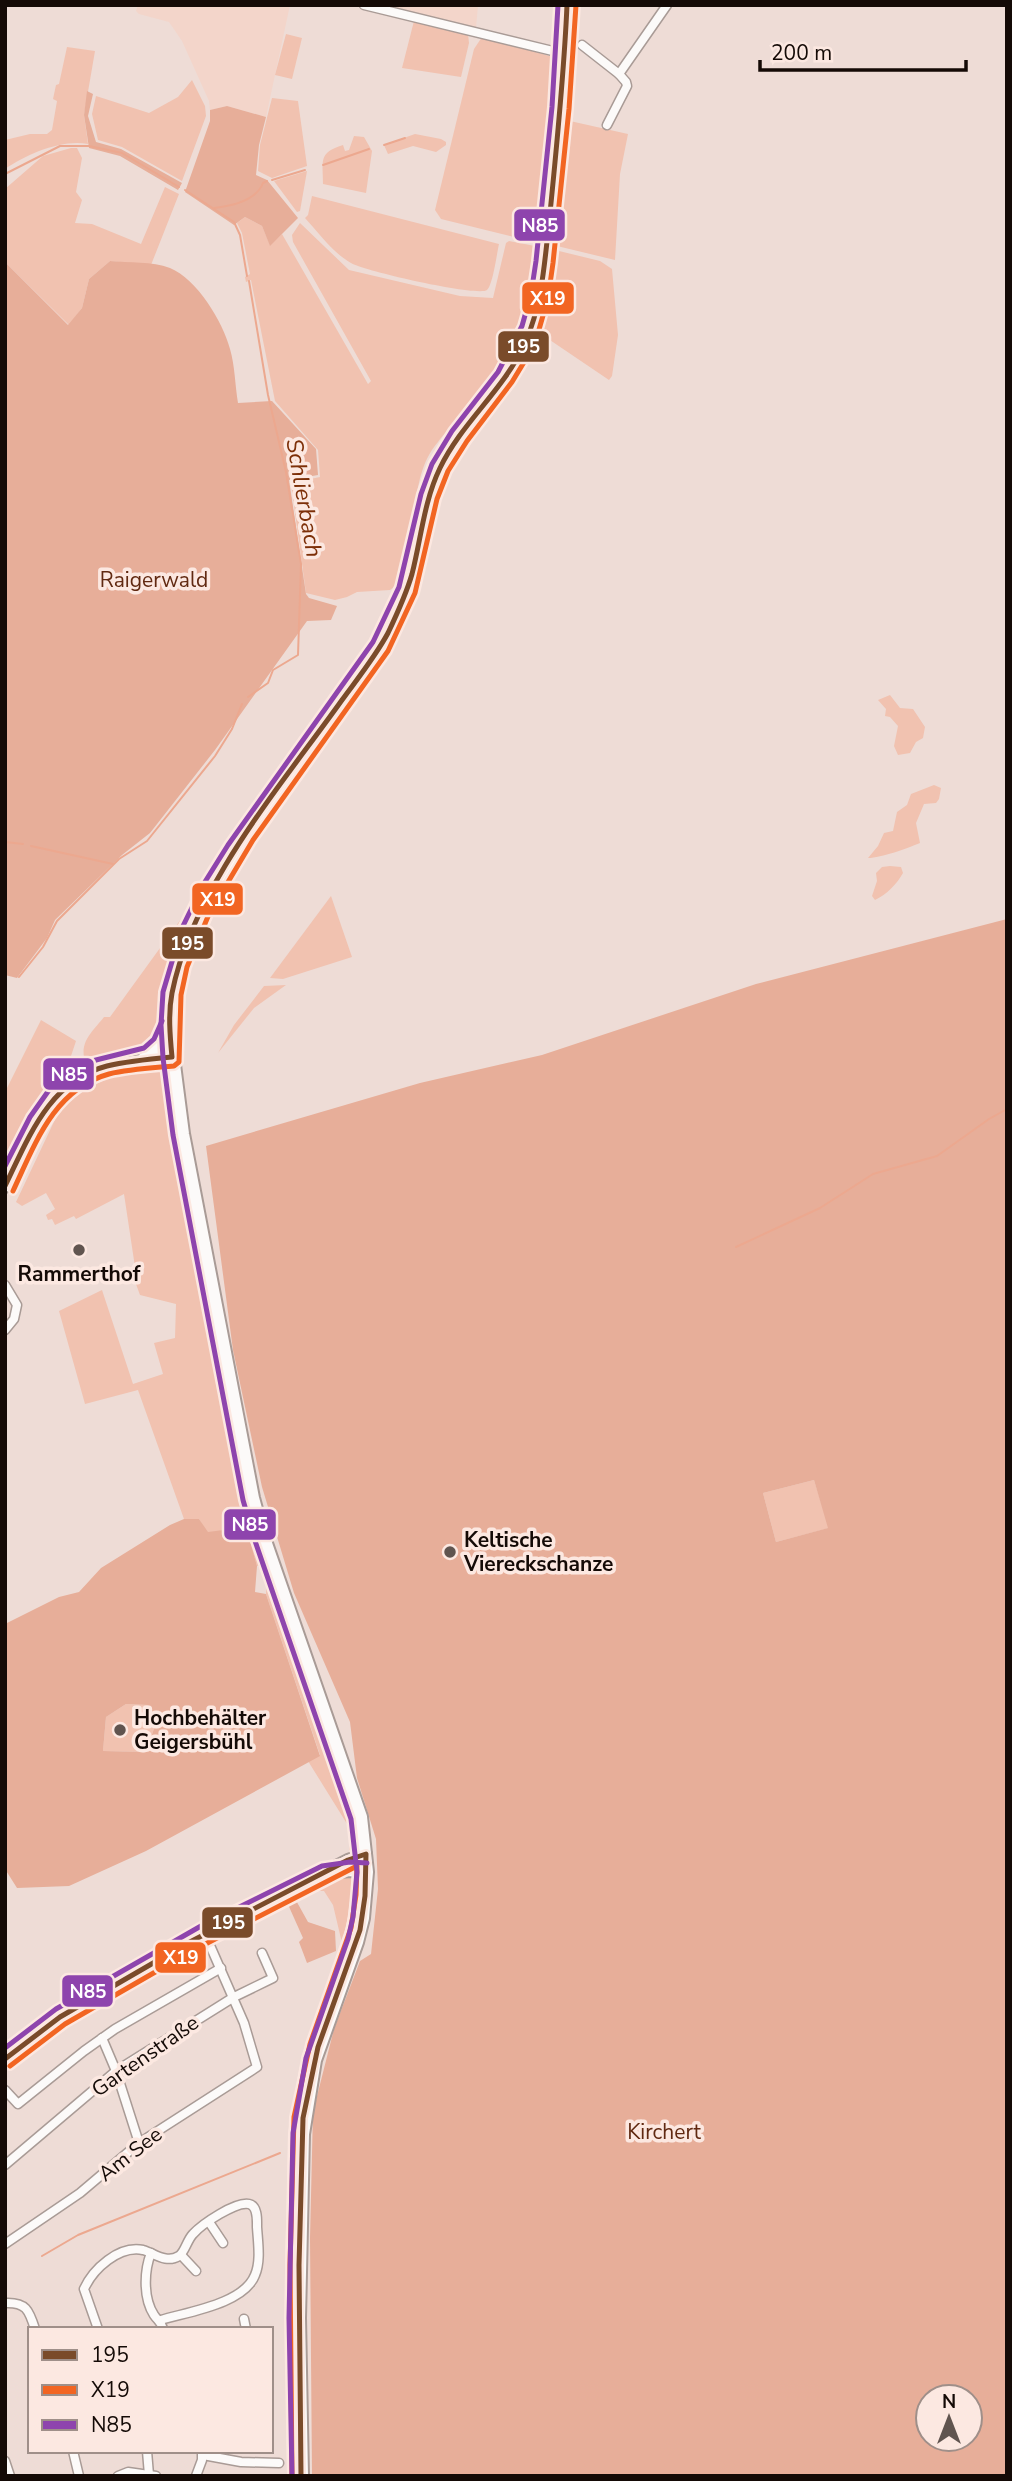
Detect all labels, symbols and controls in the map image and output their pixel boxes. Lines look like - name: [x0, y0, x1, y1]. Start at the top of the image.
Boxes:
- scale bar: [760, 28, 967, 72]
- text: 200 m: [771, 39, 832, 67]
- line badge: N85: [513, 208, 566, 242]
- text: N85: [521, 213, 559, 239]
- line badge: X19: [521, 281, 575, 315]
- text: X19: [529, 286, 566, 312]
- line badge: 195: [497, 330, 550, 363]
- text: 195: [506, 334, 540, 360]
- water label: Schlierbach: [278, 436, 330, 560]
- park label: Raigerwald: [100, 566, 208, 594]
- line badge: X19: [191, 882, 244, 916]
- text: X19: [199, 887, 236, 913]
- line badge: 195: [161, 926, 214, 960]
- text: 195: [170, 931, 204, 957]
- line badge: N85: [42, 1057, 95, 1091]
- text: N85: [50, 1062, 88, 1088]
- marker: Rammerthof: [71, 1242, 87, 1258]
- place label: Rammerthof: [18, 1260, 141, 1288]
- line badge: N85: [223, 1508, 277, 1541]
- text: N85: [231, 1512, 269, 1538]
- place label: Keltische Viereckschanze: [463, 1526, 614, 1578]
- marker: Keltische Viereckschanze: [442, 1544, 458, 1560]
- place label: Hochbehälter Geigersbühl: [134, 1704, 267, 1756]
- marker: Hochbehälter Geigersbühl: [112, 1722, 128, 1738]
- line badge: 195: [201, 1906, 254, 1939]
- text: 195: [211, 1910, 245, 1936]
- line badge: X19: [154, 1941, 207, 1974]
- text: X19: [162, 1945, 199, 1971]
- line badge: N85: [61, 1974, 114, 2008]
- text: N85: [69, 1979, 107, 2005]
- street label: Gartenstraße: [86, 2009, 204, 2103]
- park label: Kirchert: [627, 2118, 701, 2146]
- street label: Am See: [92, 2120, 168, 2188]
- legend: [28, 2327, 273, 2453]
- text: 195: [91, 2341, 129, 2369]
- text: X19: [91, 2376, 130, 2404]
- north arrow: [914, 2383, 984, 2453]
- text: N: [942, 2389, 956, 2415]
- text: N85: [91, 2411, 132, 2439]

